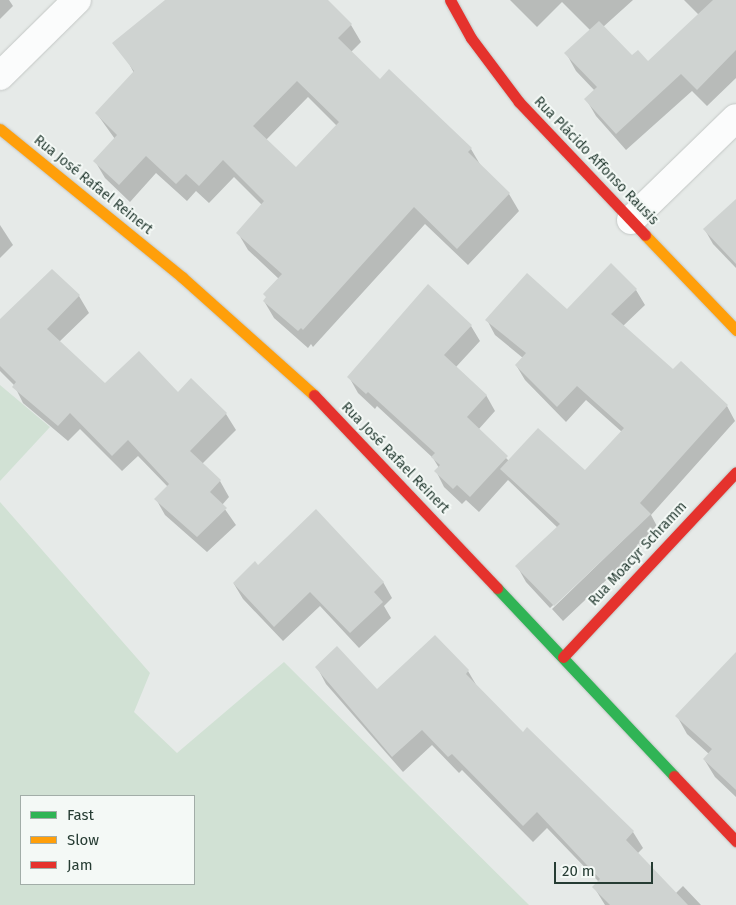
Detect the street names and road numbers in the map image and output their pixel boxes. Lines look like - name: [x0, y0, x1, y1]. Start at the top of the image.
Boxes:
- street label: Rua Plácido Affonso Rausis: [530, 93, 662, 229]
- street label: Rua José Rafael Reinert: [30, 132, 156, 238]
- street label: Rua José Rafael Reinert: [338, 399, 452, 517]
- street label: Rua Moacyr Schramm: [585, 498, 691, 610]

